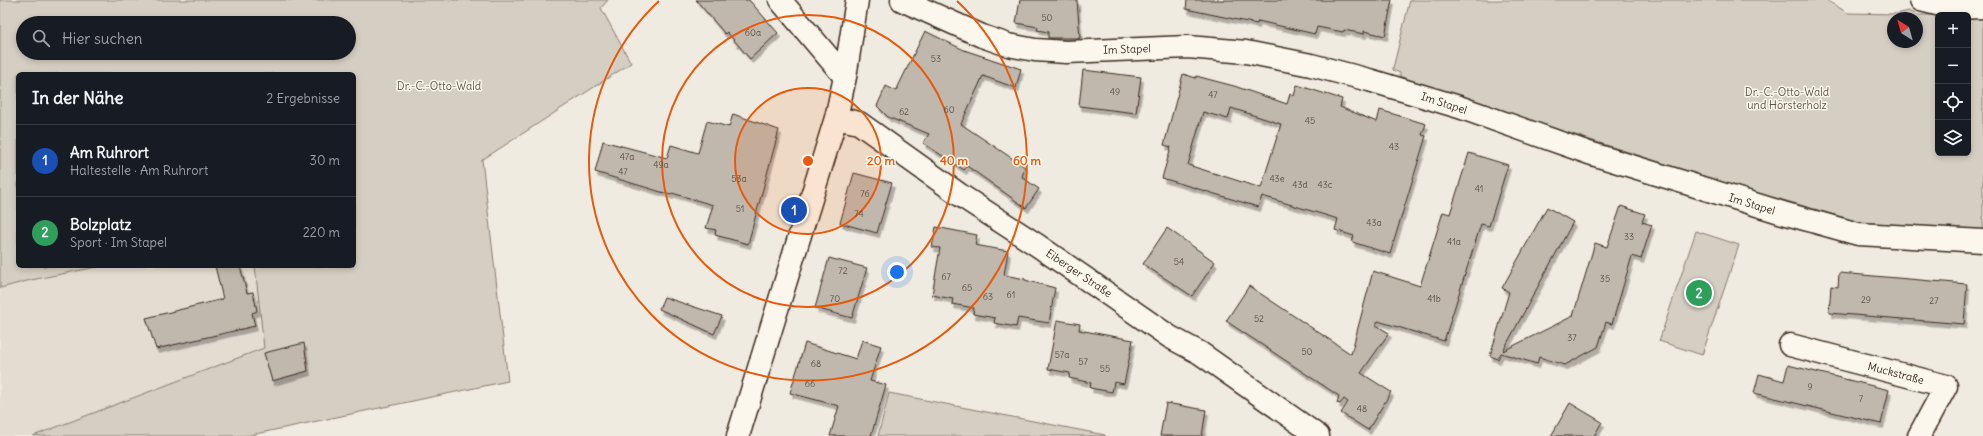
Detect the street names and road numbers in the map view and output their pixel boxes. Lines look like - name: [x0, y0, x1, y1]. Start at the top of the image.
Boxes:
- street label: Im Stapel: [1103, 41, 1151, 57]
- street label: Im Stapel: [1419, 89, 1469, 117]
- street label: Im Stapel: [1727, 190, 1777, 218]
- street label: Eiberger Straße: [1043, 246, 1115, 300]
- street label: Muckstraße: [1866, 359, 1926, 387]

